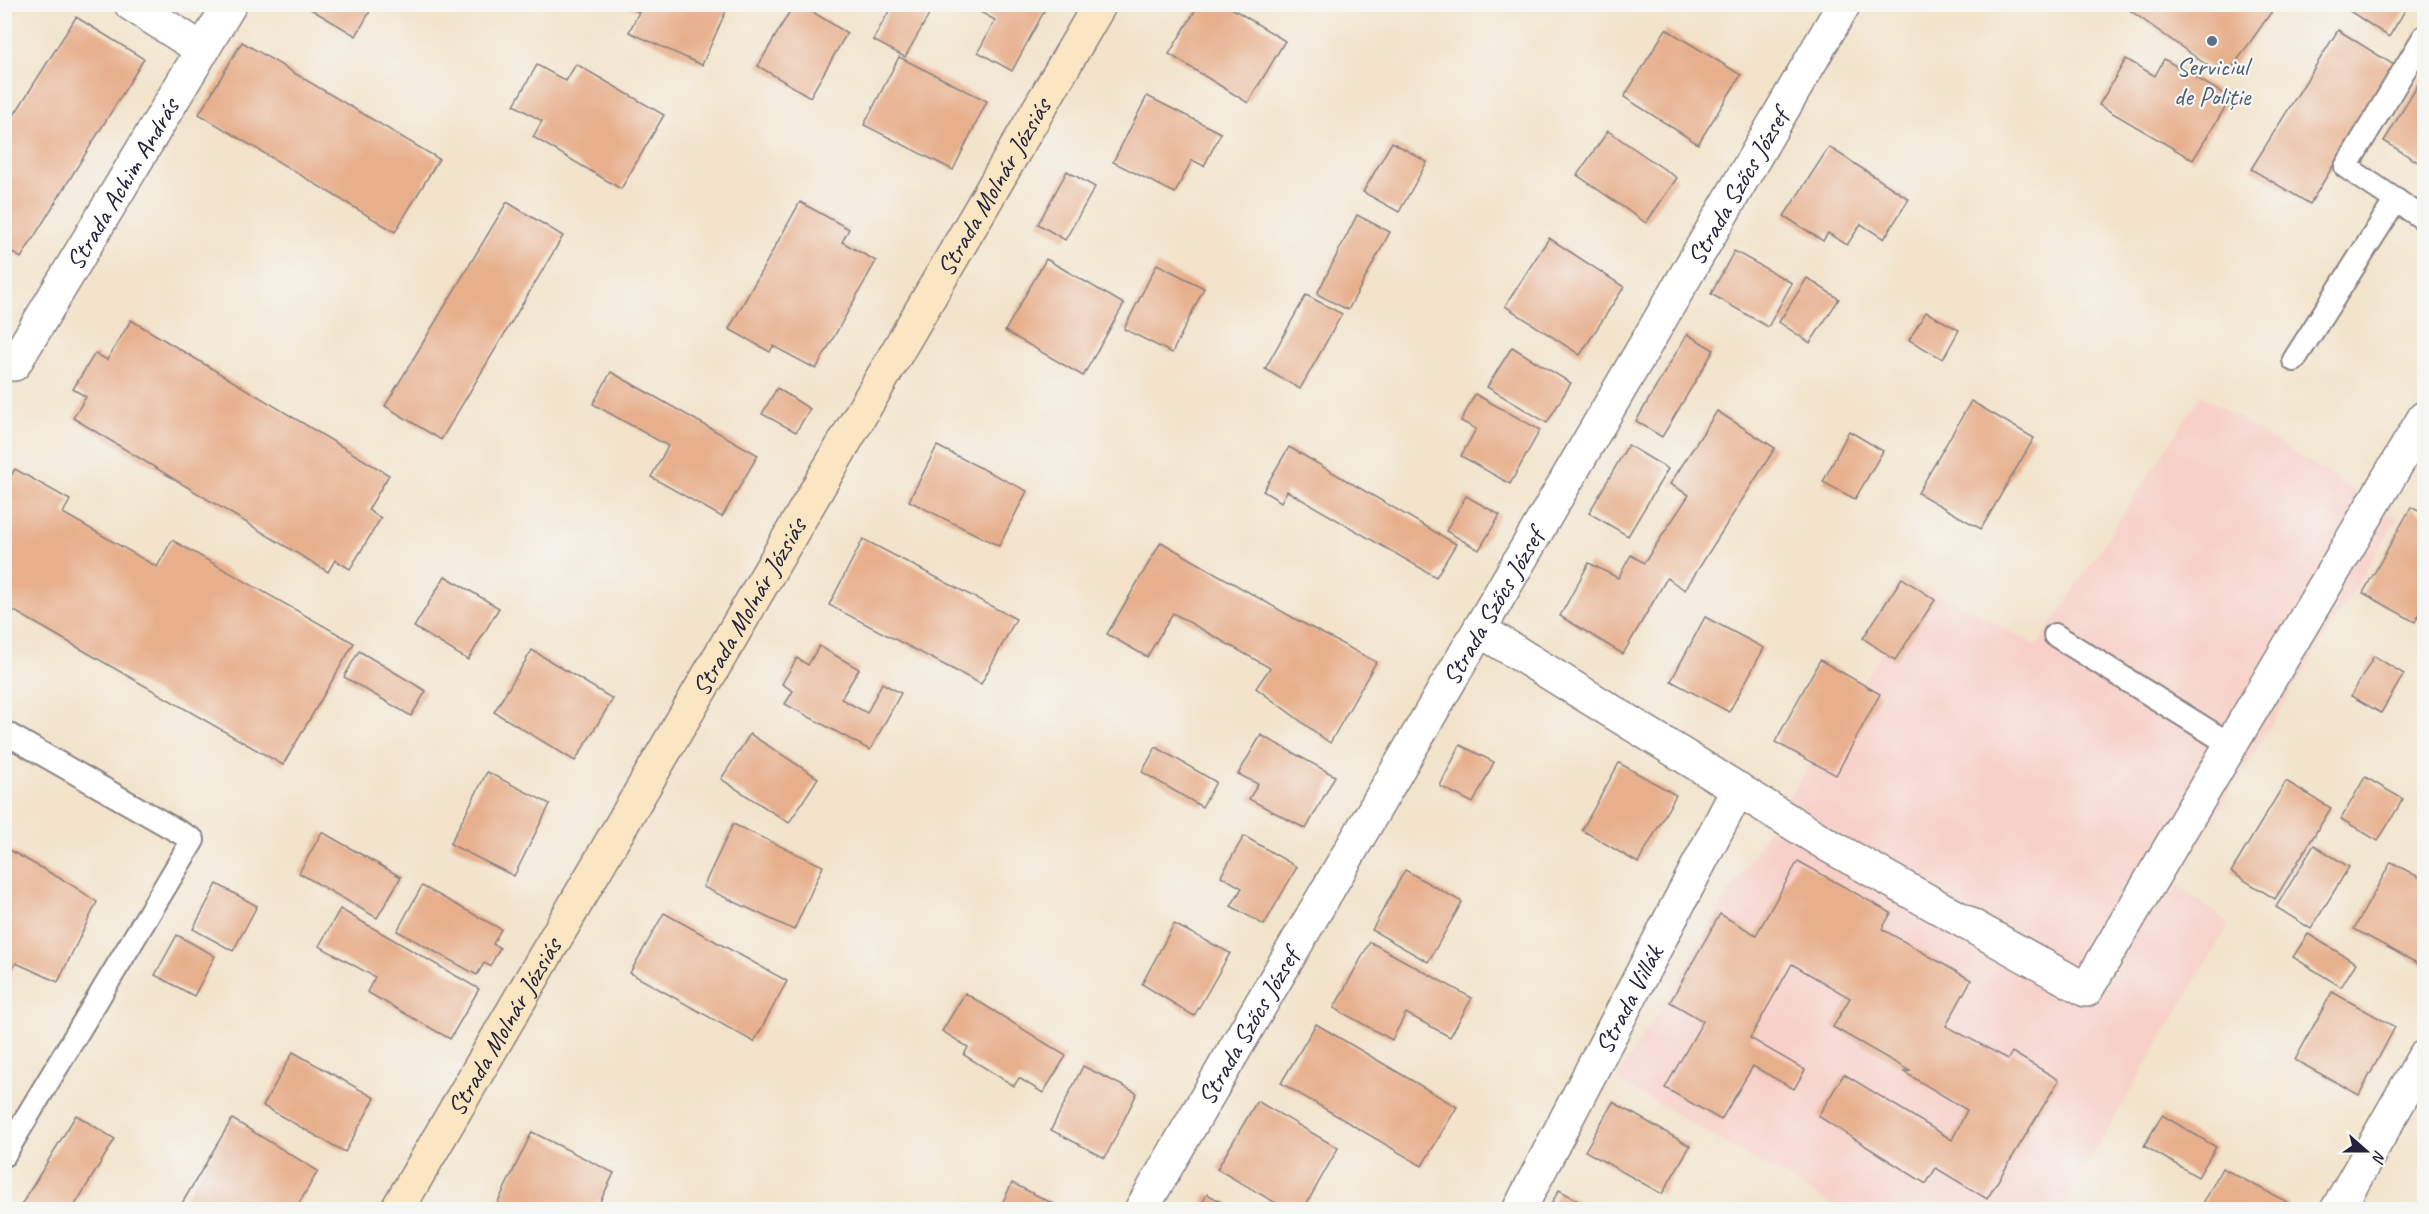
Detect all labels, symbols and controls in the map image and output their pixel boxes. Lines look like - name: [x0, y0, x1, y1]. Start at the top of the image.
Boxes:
- marker: Serviciul de Poliție: [2205, 34, 2219, 48]
- place label: Serviciul de Poliție: [2174, 50, 2253, 113]
- street label: Strada Achim András: [58, 90, 187, 276]
- street label: Strada Molnár Józsiás: [929, 91, 1059, 282]
- street label: Strada Szőcs József: [1679, 98, 1799, 271]
- street label: Strada Molnár Józsiás: [684, 510, 814, 702]
- street label: Strada Szőcs József: [1434, 518, 1554, 691]
- street label: Strada Molnár Józsiás: [439, 930, 569, 1122]
- street label: Strada Szőcs József: [1190, 938, 1309, 1111]
- street label: Strada Villák: [1587, 938, 1671, 1059]
- north arrow: [2336, 1121, 2396, 1181]
- text: N: [2367, 1148, 2390, 1167]

